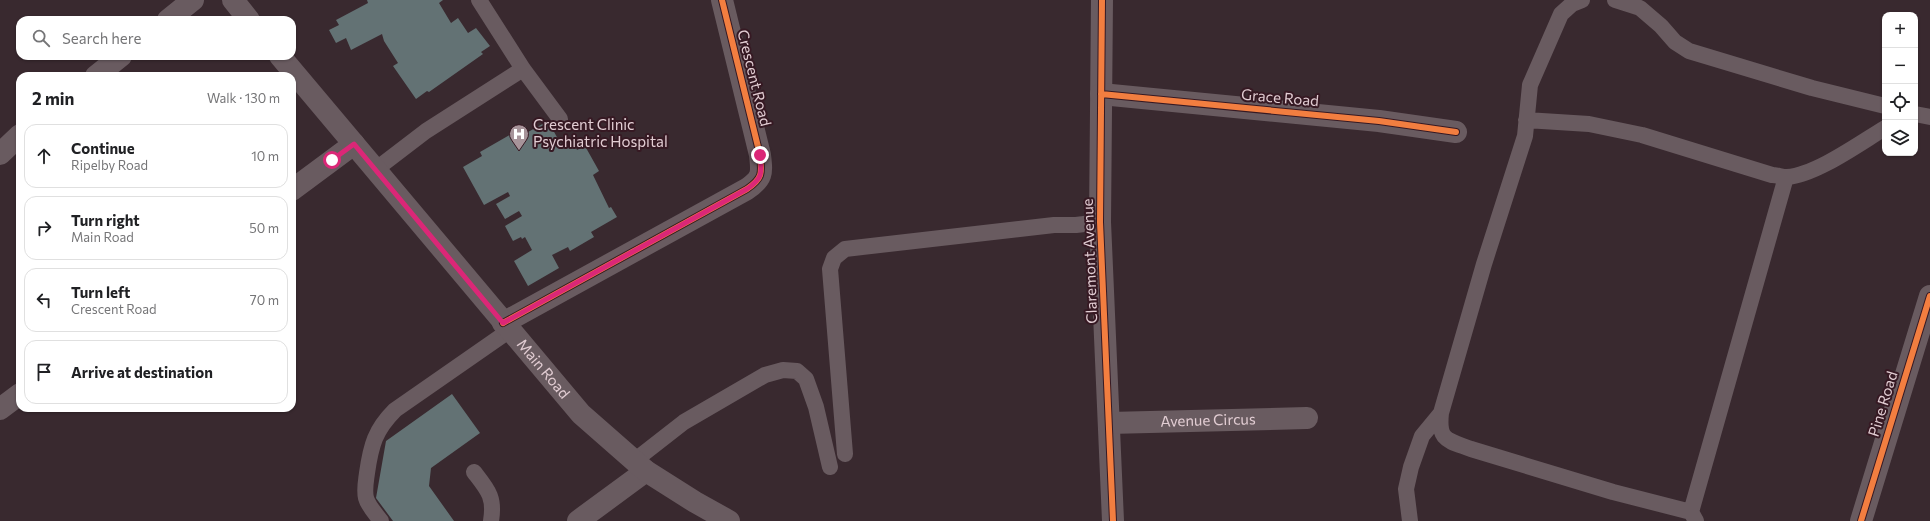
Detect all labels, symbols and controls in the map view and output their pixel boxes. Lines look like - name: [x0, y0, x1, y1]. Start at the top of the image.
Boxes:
- map controls: [1882, 12, 1918, 156]
- button: +: [1882, 12, 1918, 48]
- search box: [16, 16, 296, 60]
- icon: search: [30, 27, 52, 49]
- street label: Crescent Road: [734, 28, 776, 128]
- text: Search here: [62, 29, 141, 47]
- button: −: [1882, 48, 1918, 84]
- button: locate: [1882, 84, 1918, 120]
- street label: Grace Road: [1240, 85, 1320, 109]
- text: 2 min: [32, 88, 74, 109]
- text: Walk · 130 m: [207, 90, 280, 106]
- place label: Crescent Clinic Psychiatric Hospital: [533, 115, 668, 150]
- button: layers: [1882, 120, 1918, 156]
- hospital icon: Crescent Clinic Psychiatric Hospital: [508, 123, 530, 151]
- text: Continue: [71, 139, 135, 157]
- icon: ahead: [33, 145, 55, 167]
- route end: [751, 146, 769, 164]
- text: 10 m: [251, 148, 279, 164]
- route start: [323, 151, 341, 169]
- text: Ripelby Road: [71, 157, 148, 173]
- street label: Claremont Avenue: [1078, 198, 1100, 324]
- text: Turn right: [71, 211, 140, 229]
- icon: right: [33, 217, 55, 239]
- text: 50 m: [249, 220, 279, 236]
- text: Main Road: [71, 229, 134, 245]
- text: Turn left: [71, 283, 130, 301]
- icon: left: [33, 289, 55, 311]
- text: 70 m: [250, 292, 279, 308]
- text: Crescent Road: [71, 301, 157, 317]
- street label: Main Road: [514, 335, 574, 402]
- icon: arrive: [33, 361, 55, 383]
- text: Arrive at destination: [71, 363, 213, 381]
- street label: Pine Road: [1864, 369, 1901, 439]
- street label: Avenue Circus: [1160, 409, 1256, 430]

